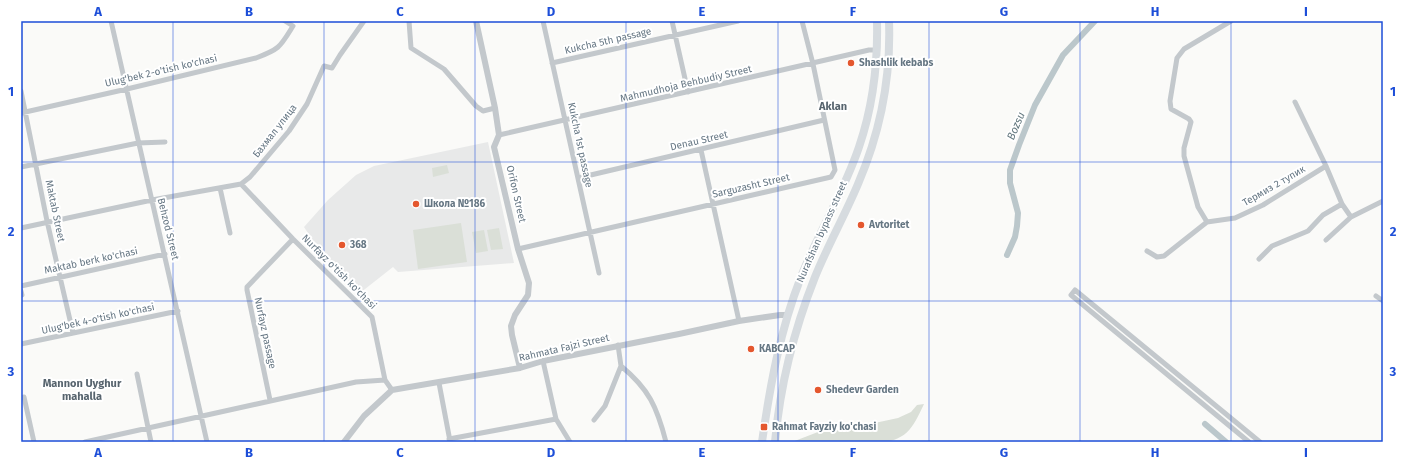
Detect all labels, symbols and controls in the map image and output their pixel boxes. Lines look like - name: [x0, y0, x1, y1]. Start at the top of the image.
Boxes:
- text: A: [93, 4, 102, 19]
- text: B: [245, 4, 253, 19]
- text: C: [396, 4, 404, 19]
- text: D: [547, 4, 556, 19]
- text: E: [699, 4, 706, 19]
- text: F: [850, 4, 857, 19]
- text: G: [1000, 4, 1008, 19]
- text: H: [1151, 4, 1159, 19]
- text: I: [1304, 4, 1308, 19]
- street label: Kukcha 5th passage: [563, 25, 653, 57]
- street label: Ulug'bek 2-o'tish ko'chasi: [104, 52, 218, 90]
- place label: Shashlik kebabs: [859, 57, 933, 69]
- marker: Shashlik kebabs: [846, 58, 856, 68]
- street label: Mahmudhoja Behbudiy Street: [619, 63, 753, 105]
- text: 1: [8, 84, 14, 99]
- text: 1: [1390, 84, 1396, 99]
- district label: Aklan: [818, 100, 847, 113]
- street label: Kukcha 1st passage: [565, 101, 595, 189]
- street label: Бахмал улица: [250, 102, 300, 160]
- water label: Bozsu: [1004, 110, 1028, 142]
- street label: Denau Street: [669, 128, 729, 153]
- street label: Термиз 2 тупик: [1240, 163, 1308, 209]
- street label: Orifon Street: [504, 164, 528, 224]
- street label: Sarguzasht Street: [711, 171, 791, 201]
- street label: Maktab Street: [43, 179, 68, 243]
- street label: Nurafshan bypass street: [794, 179, 850, 285]
- street label: Behzod Street: [155, 197, 182, 262]
- place label: Школа №186: [424, 198, 486, 210]
- marker: Школа №186: [411, 199, 421, 209]
- place label: Avtoritet: [868, 219, 910, 231]
- marker: Avtoritet: [856, 220, 866, 230]
- text: 2: [8, 224, 15, 239]
- text: 2: [1390, 224, 1397, 239]
- street label: Nurfayz o'tish ko'chasi: [299, 232, 379, 312]
- place label: 368: [349, 239, 367, 251]
- marker: 368: [337, 240, 347, 250]
- street label: Maktab berk ko'chasi: [43, 245, 139, 277]
- street label: Nurfayz passage: [252, 296, 278, 370]
- street label: Ulug'bek 4-o'tish ko'chasi: [40, 301, 156, 337]
- street label: Rahmata Fajzi Street: [518, 332, 611, 364]
- place label: КАВСАР: [759, 343, 795, 355]
- marker: КАВСАР: [746, 344, 756, 354]
- text: 3: [7, 364, 15, 379]
- text: 3: [1389, 364, 1397, 379]
- district label: Mannon Uyghur mahalla: [43, 377, 122, 403]
- place label: Shedevr Garden: [826, 384, 899, 396]
- marker: Shedevr Garden: [813, 385, 823, 395]
- place label: Rahmat Fayziy ko'chasi: [772, 421, 876, 433]
- marker: Rahmat Fayziy ko'chasi: [759, 422, 769, 432]
- text: A: [93, 445, 102, 460]
- text: B: [245, 445, 253, 460]
- text: C: [396, 445, 404, 460]
- text: D: [547, 445, 556, 460]
- text: E: [699, 445, 706, 460]
- text: F: [850, 445, 857, 460]
- text: G: [1000, 445, 1008, 460]
- text: H: [1151, 445, 1159, 460]
- text: I: [1304, 445, 1308, 460]

